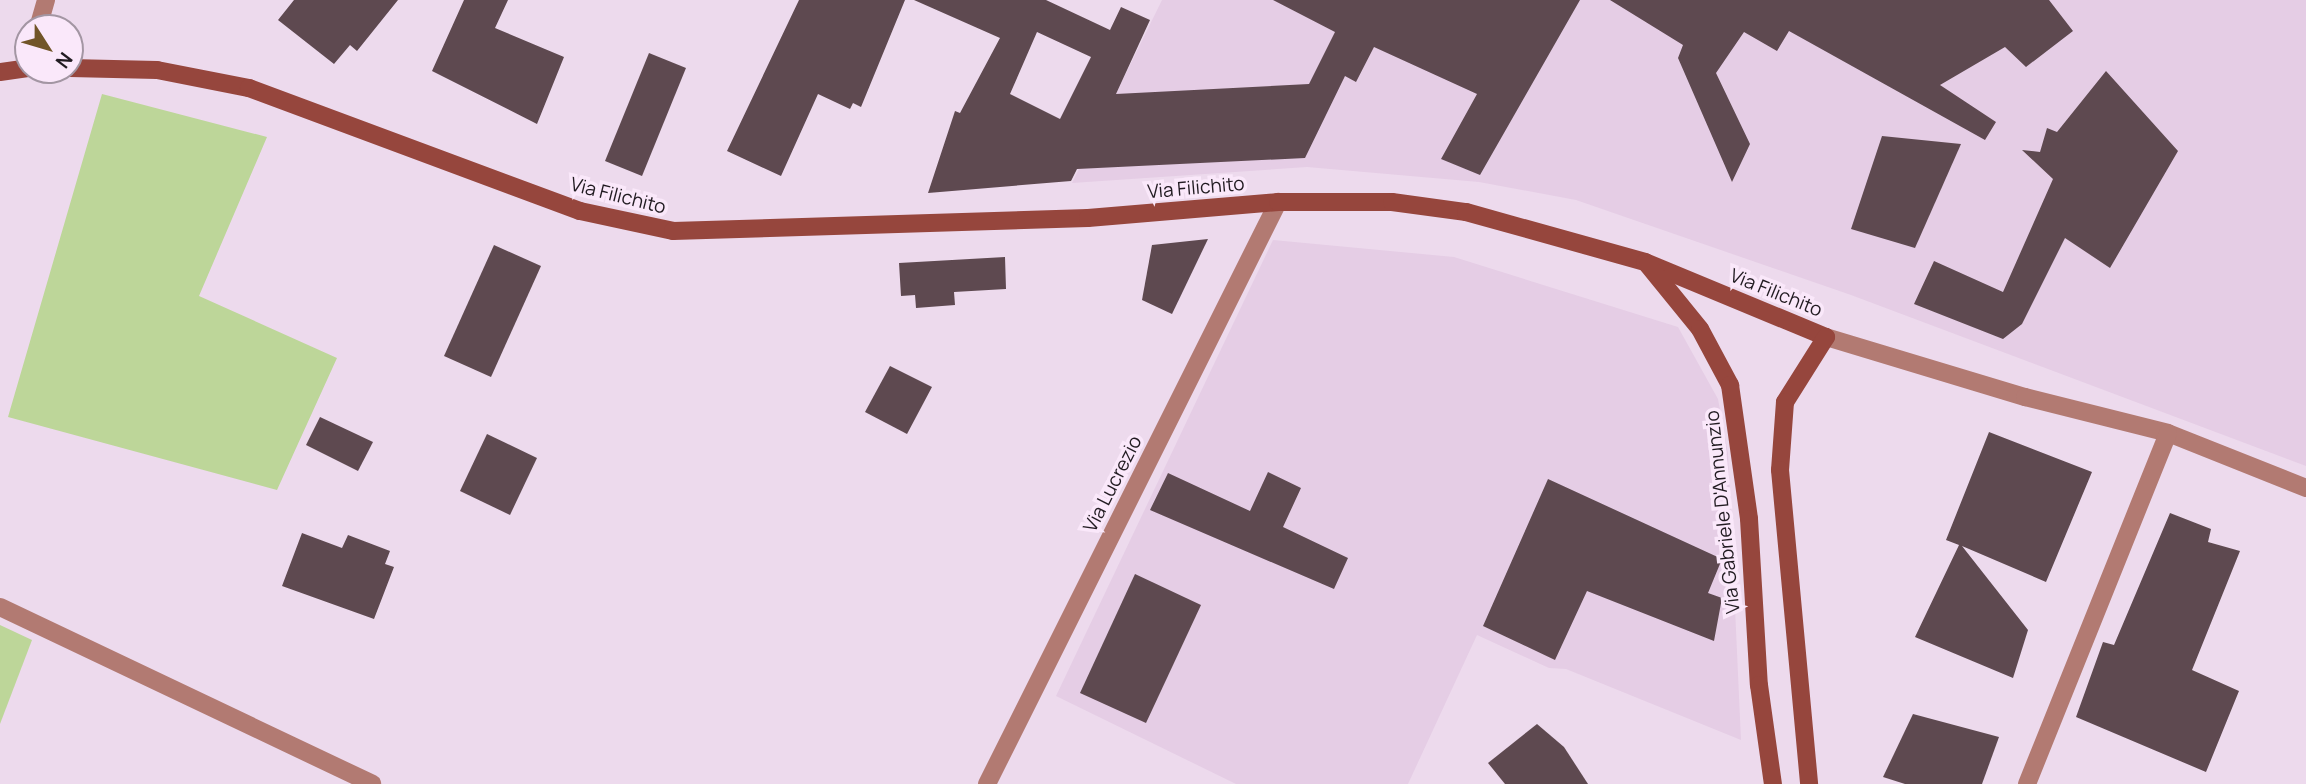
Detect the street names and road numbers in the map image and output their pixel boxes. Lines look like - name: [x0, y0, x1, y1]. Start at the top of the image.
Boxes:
- street label: Via Filichito: [1146, 172, 1246, 204]
- street label: Via Filichito: [568, 173, 668, 219]
- street label: Via Filichito: [1727, 264, 1825, 322]
- street label: Via Gabriele D'Annunzio: [1701, 409, 1745, 615]
- street label: Via Lucrezio: [1079, 432, 1147, 536]

